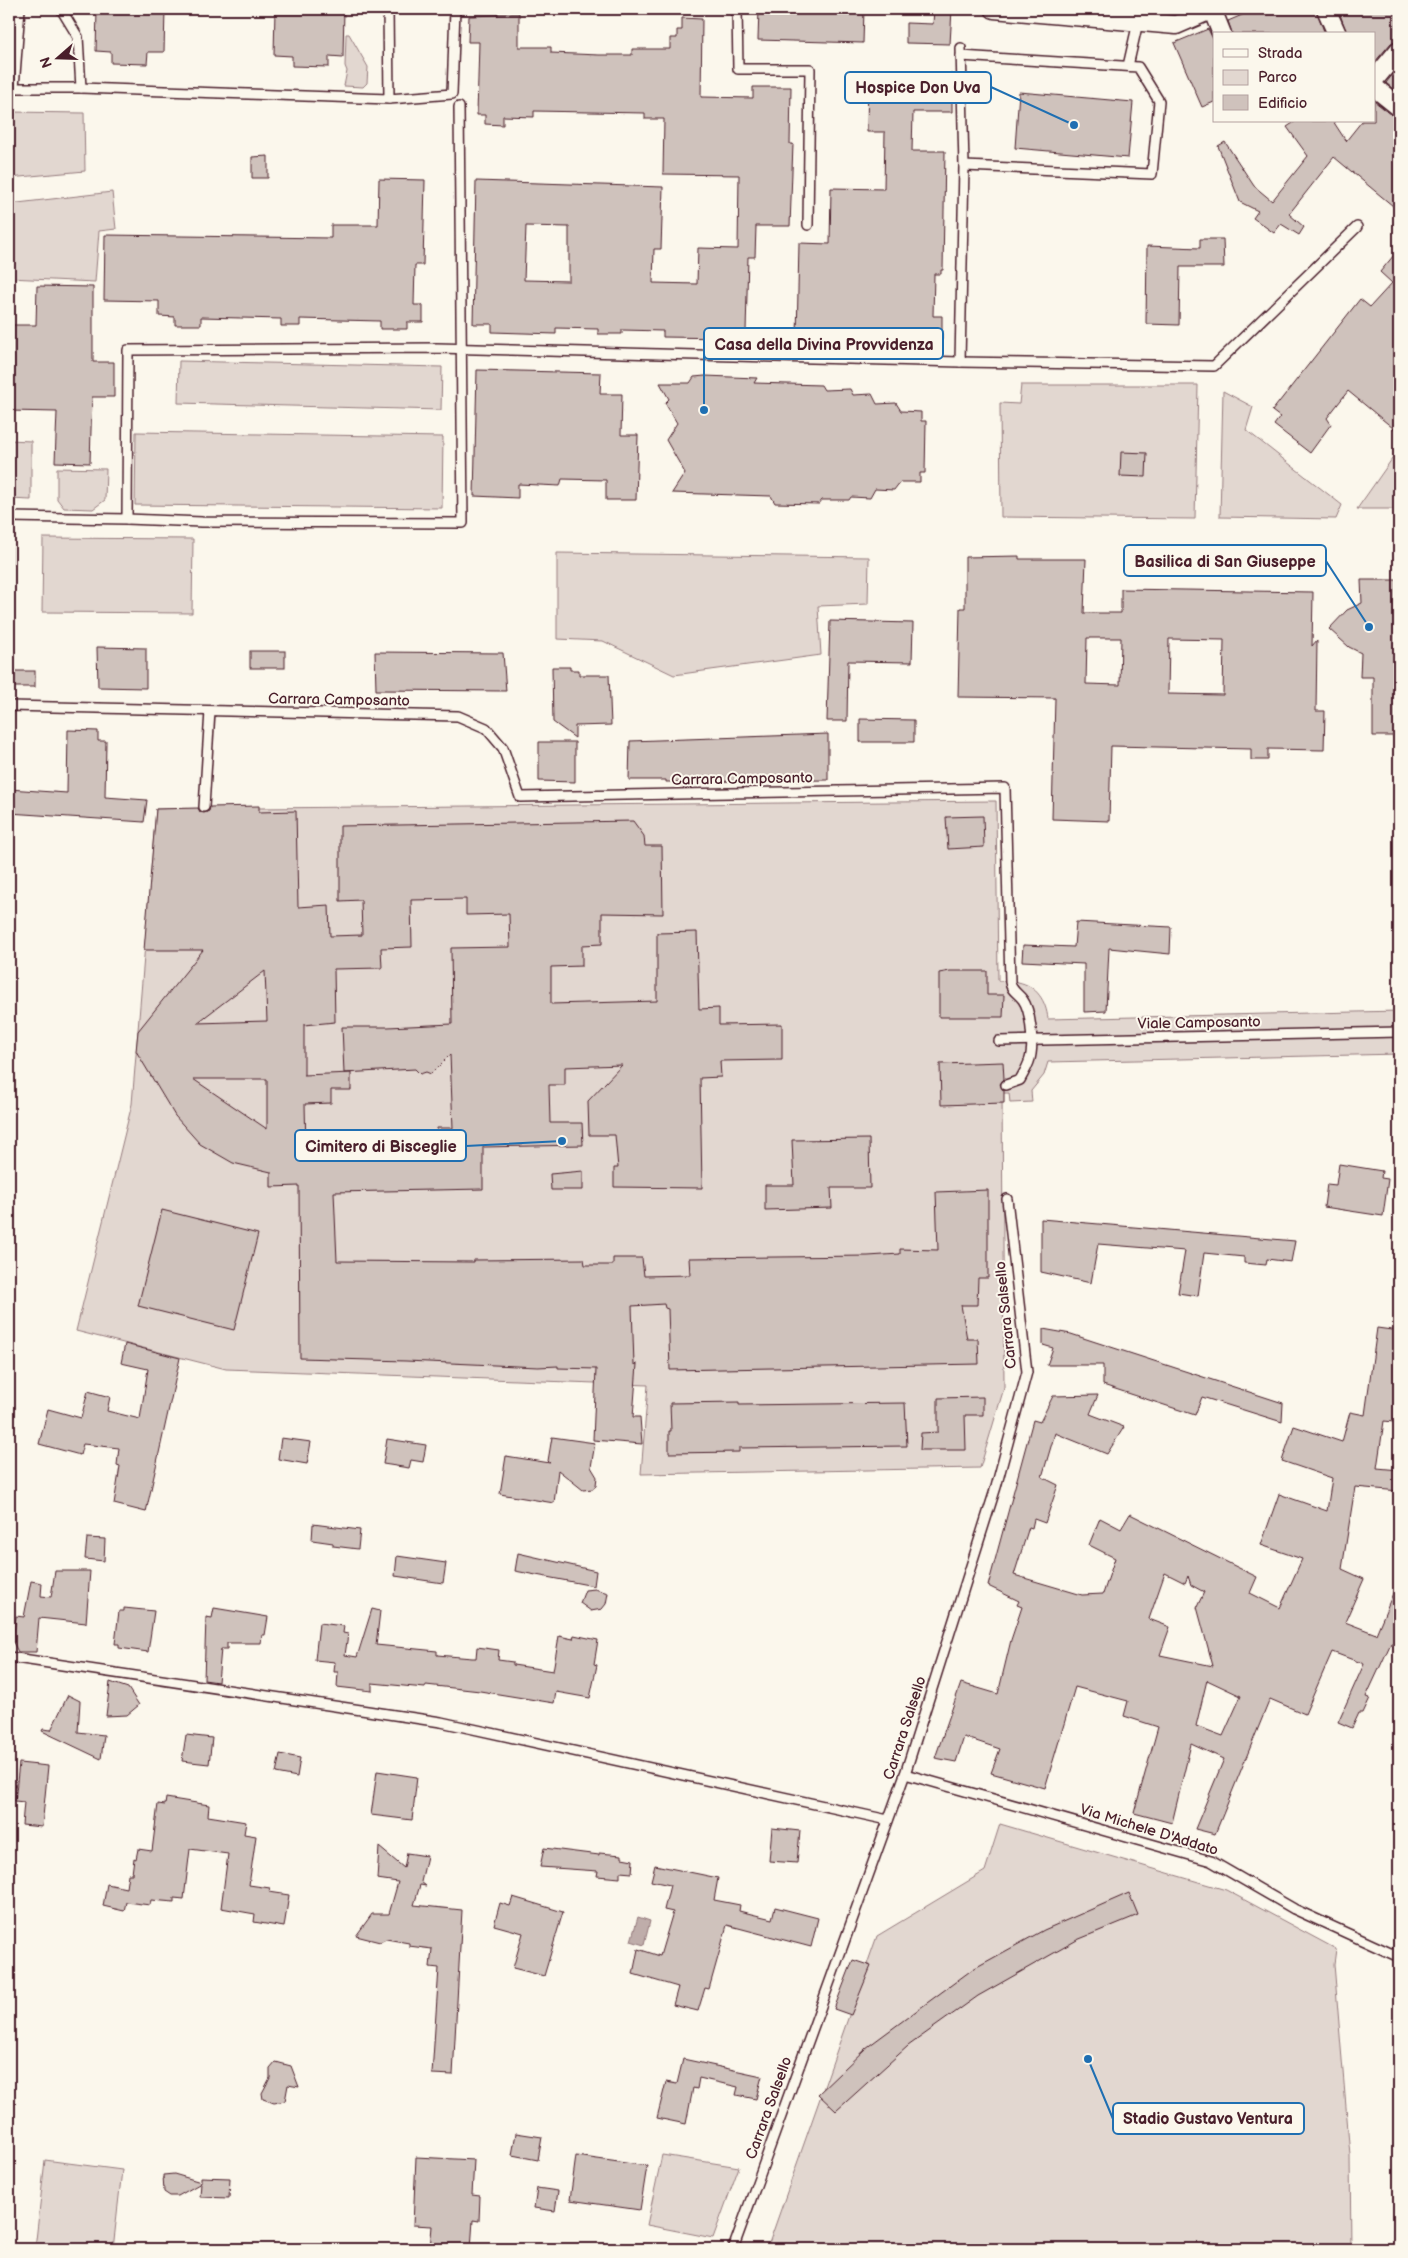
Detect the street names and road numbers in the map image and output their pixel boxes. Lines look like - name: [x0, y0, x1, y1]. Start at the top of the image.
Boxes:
- street label: Carrara Camposanto: [268, 689, 410, 711]
- street label: Carrara Camposanto: [671, 768, 813, 790]
- street label: Viale Camposanto: [1137, 1012, 1261, 1034]
- street label: Carrara Salsello: [991, 1260, 1021, 1370]
- street label: Carrara Salsello: [879, 1674, 931, 1782]
- street label: Via Michele D'Addato: [1077, 1800, 1221, 1860]
- street label: Carrara Salsello: [742, 2054, 796, 2162]

